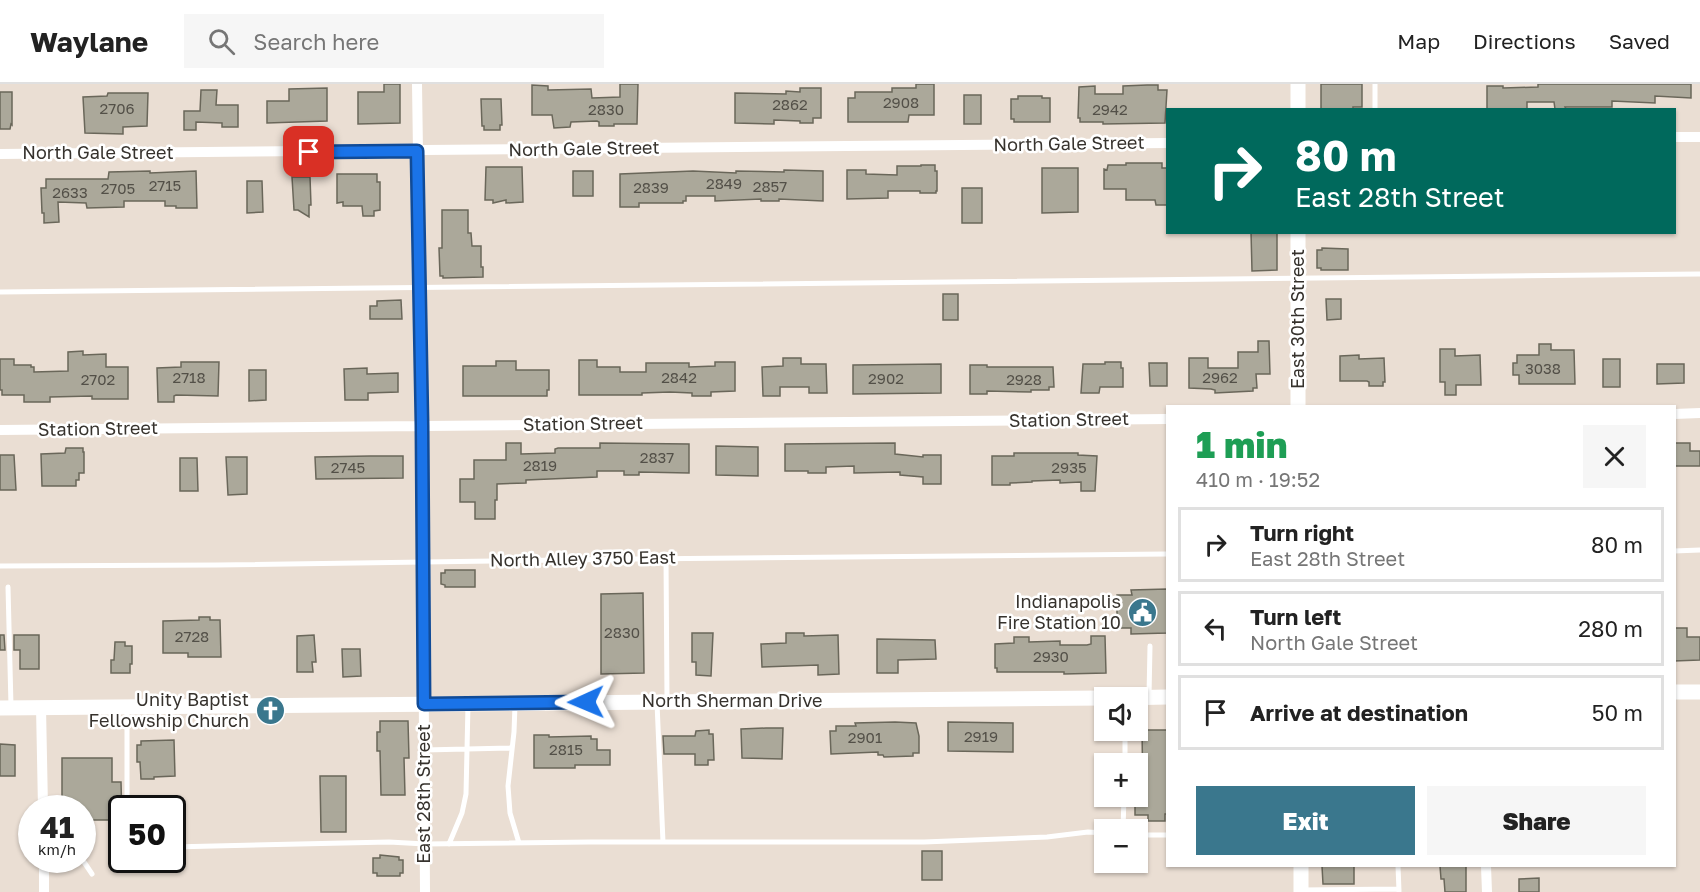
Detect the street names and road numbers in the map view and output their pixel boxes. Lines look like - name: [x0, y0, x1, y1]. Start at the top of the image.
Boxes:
- street label: North Gale Street: [993, 131, 1145, 155]
- street label: North Gale Street: [508, 136, 660, 160]
- street label: North Gale Street: [22, 141, 174, 163]
- street label: East 30th Street: [1286, 249, 1308, 389]
- street label: Station Street: [1009, 407, 1129, 431]
- street label: Station Street: [523, 411, 643, 435]
- street label: Station Street: [38, 416, 158, 440]
- street label: North Alley 3750 East: [490, 545, 676, 571]
- street label: North Sherman Drive: [642, 689, 822, 711]
- street label: East 28th Street: [412, 724, 434, 864]

